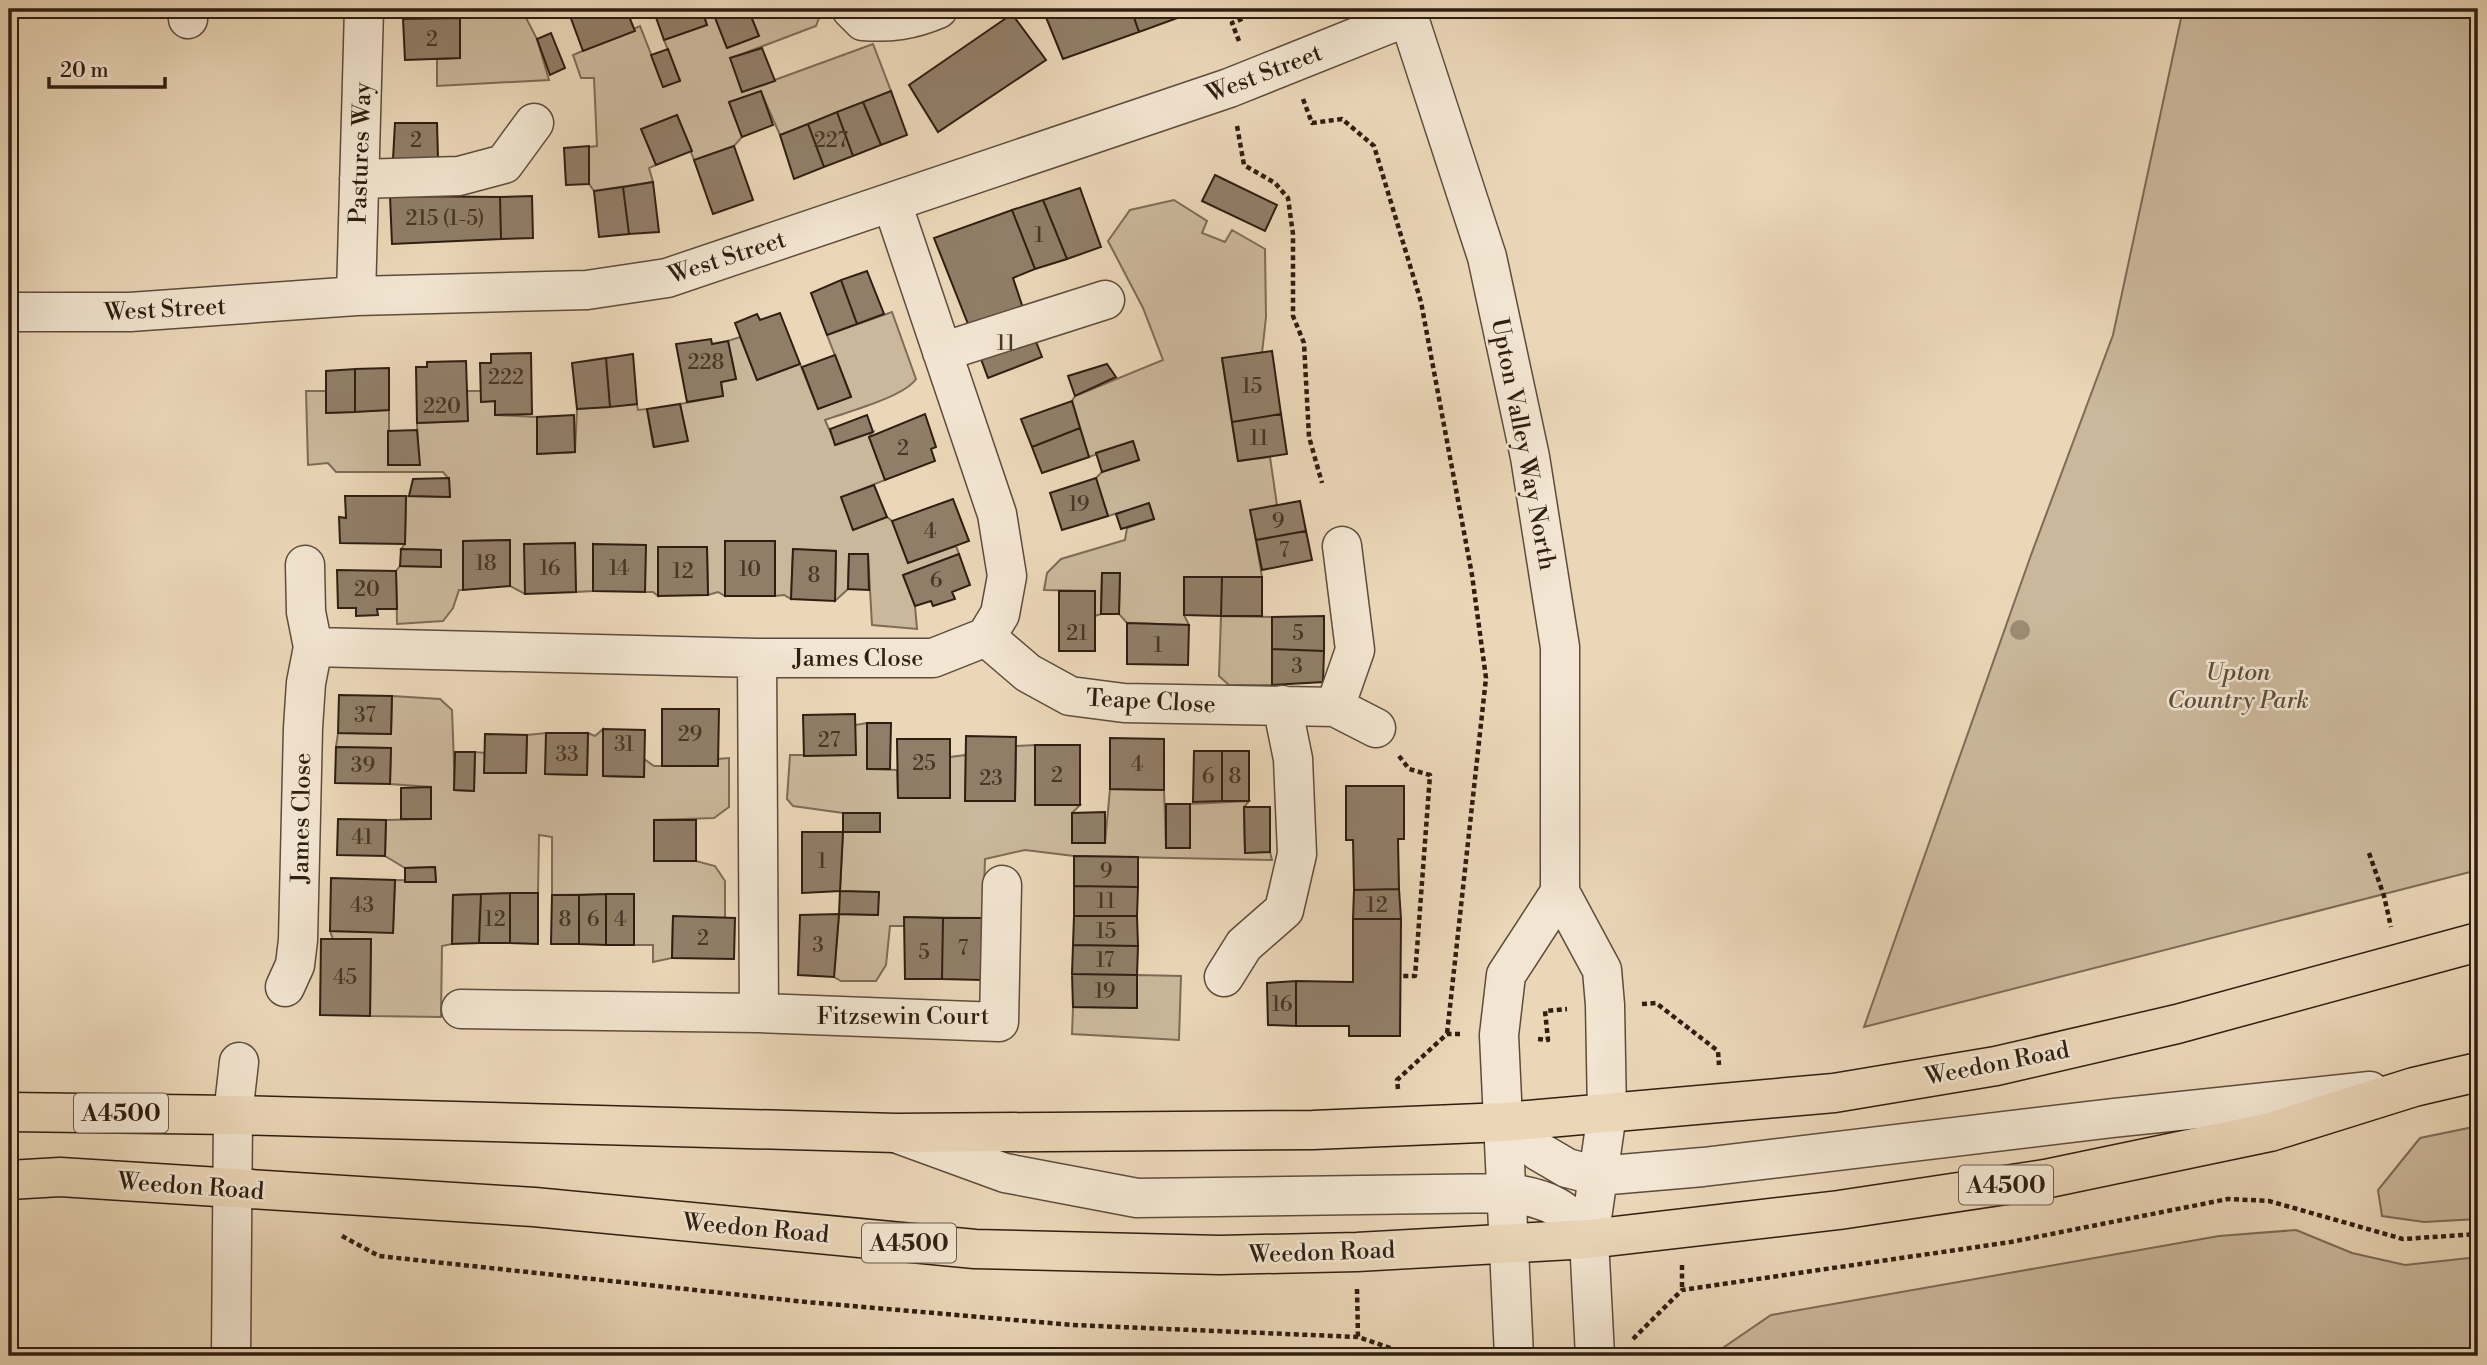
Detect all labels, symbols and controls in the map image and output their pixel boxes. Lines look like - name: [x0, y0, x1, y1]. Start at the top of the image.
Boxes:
- house number: 2: [426, 27, 438, 53]
- street label: West Street: [1201, 38, 1327, 110]
- scale bar: [49, 46, 164, 90]
- text: 20 m: [60, 58, 109, 84]
- street label: Pastures Way: [344, 81, 378, 224]
- house number: 2: [410, 128, 422, 154]
- house number: 227: [814, 128, 849, 154]
- house number: 215 (1-5): [405, 206, 485, 232]
- house number: 1: [1034, 223, 1044, 249]
- street label: West Street: [664, 225, 790, 291]
- street label: West Street: [103, 292, 227, 328]
- street label: Upton Valley Way North: [1484, 316, 1562, 573]
- house number: 11: [997, 331, 1015, 357]
- house number: 228: [688, 350, 724, 376]
- house number: 222: [488, 365, 524, 391]
- house number: 15: [1242, 374, 1262, 400]
- house number: 220: [423, 394, 461, 420]
- house number: 11: [1250, 426, 1268, 452]
- house number: 2: [897, 436, 909, 462]
- house number: 19: [1068, 492, 1090, 518]
- house number: 9: [1272, 509, 1284, 535]
- house number: 4: [924, 519, 936, 545]
- house number: 7: [1279, 538, 1290, 564]
- house number: 18: [475, 551, 497, 577]
- house number: 16: [539, 556, 561, 582]
- house number: 14: [609, 556, 629, 582]
- house number: 10: [739, 557, 761, 583]
- house number: 12: [672, 559, 694, 585]
- house number: 8: [808, 563, 820, 589]
- house number: 6: [930, 568, 943, 594]
- house number: 20: [354, 577, 380, 603]
- house number: 21: [1066, 621, 1088, 647]
- house number: 5: [1292, 621, 1304, 647]
- house number: 1: [1153, 633, 1163, 659]
- street label: James Close: [792, 644, 923, 674]
- house number: 3: [1291, 654, 1303, 680]
- park label: Upton Country Park: [2167, 658, 2309, 716]
- street label: Teape Close: [1085, 684, 1216, 720]
- house number: 37: [354, 703, 376, 729]
- house number: 29: [678, 722, 702, 748]
- house number: 27: [818, 728, 841, 754]
- house number: 31: [614, 732, 634, 758]
- house number: 33: [555, 742, 579, 768]
- house number: 25: [912, 751, 936, 777]
- street label: James Close: [286, 752, 318, 885]
- house number: 4: [1131, 752, 1143, 778]
- house number: 39: [351, 753, 375, 779]
- house number: 2: [1051, 763, 1063, 789]
- house number: 6: [1202, 764, 1215, 790]
- house number: 8: [1229, 764, 1241, 790]
- house number: 23: [979, 766, 1003, 792]
- house number: 41: [351, 825, 373, 851]
- house number: 1: [817, 849, 827, 875]
- house number: 9: [1100, 859, 1112, 885]
- house number: 11: [1097, 889, 1115, 915]
- house number: 43: [350, 893, 374, 919]
- house number: 12: [1366, 893, 1388, 919]
- house number: 12: [484, 907, 506, 933]
- house number: 8: [559, 907, 571, 933]
- house number: 6: [587, 907, 600, 933]
- house number: 4: [614, 907, 626, 933]
- house number: 15: [1096, 919, 1116, 945]
- house number: 2: [697, 926, 709, 952]
- house number: 3: [812, 933, 824, 959]
- house number: 7: [958, 936, 969, 962]
- house number: 5: [918, 940, 930, 966]
- house number: 17: [1096, 948, 1115, 974]
- house number: 45: [333, 965, 357, 991]
- house number: 19: [1094, 979, 1116, 1005]
- house number: 16: [1271, 992, 1293, 1018]
- street label: Fitzsewin Court: [817, 1002, 990, 1032]
- street label: Weedon Road: [1921, 1035, 2072, 1093]
- road number: A4500: [74, 1094, 168, 1132]
- road number: A4500: [1959, 1166, 2053, 1204]
- street label: Weedon Road: [116, 1167, 265, 1207]
- street label: Weedon Road: [681, 1208, 831, 1250]
- road number: A4500: [862, 1224, 956, 1262]
- street label: Weedon Road: [1247, 1235, 1396, 1271]

